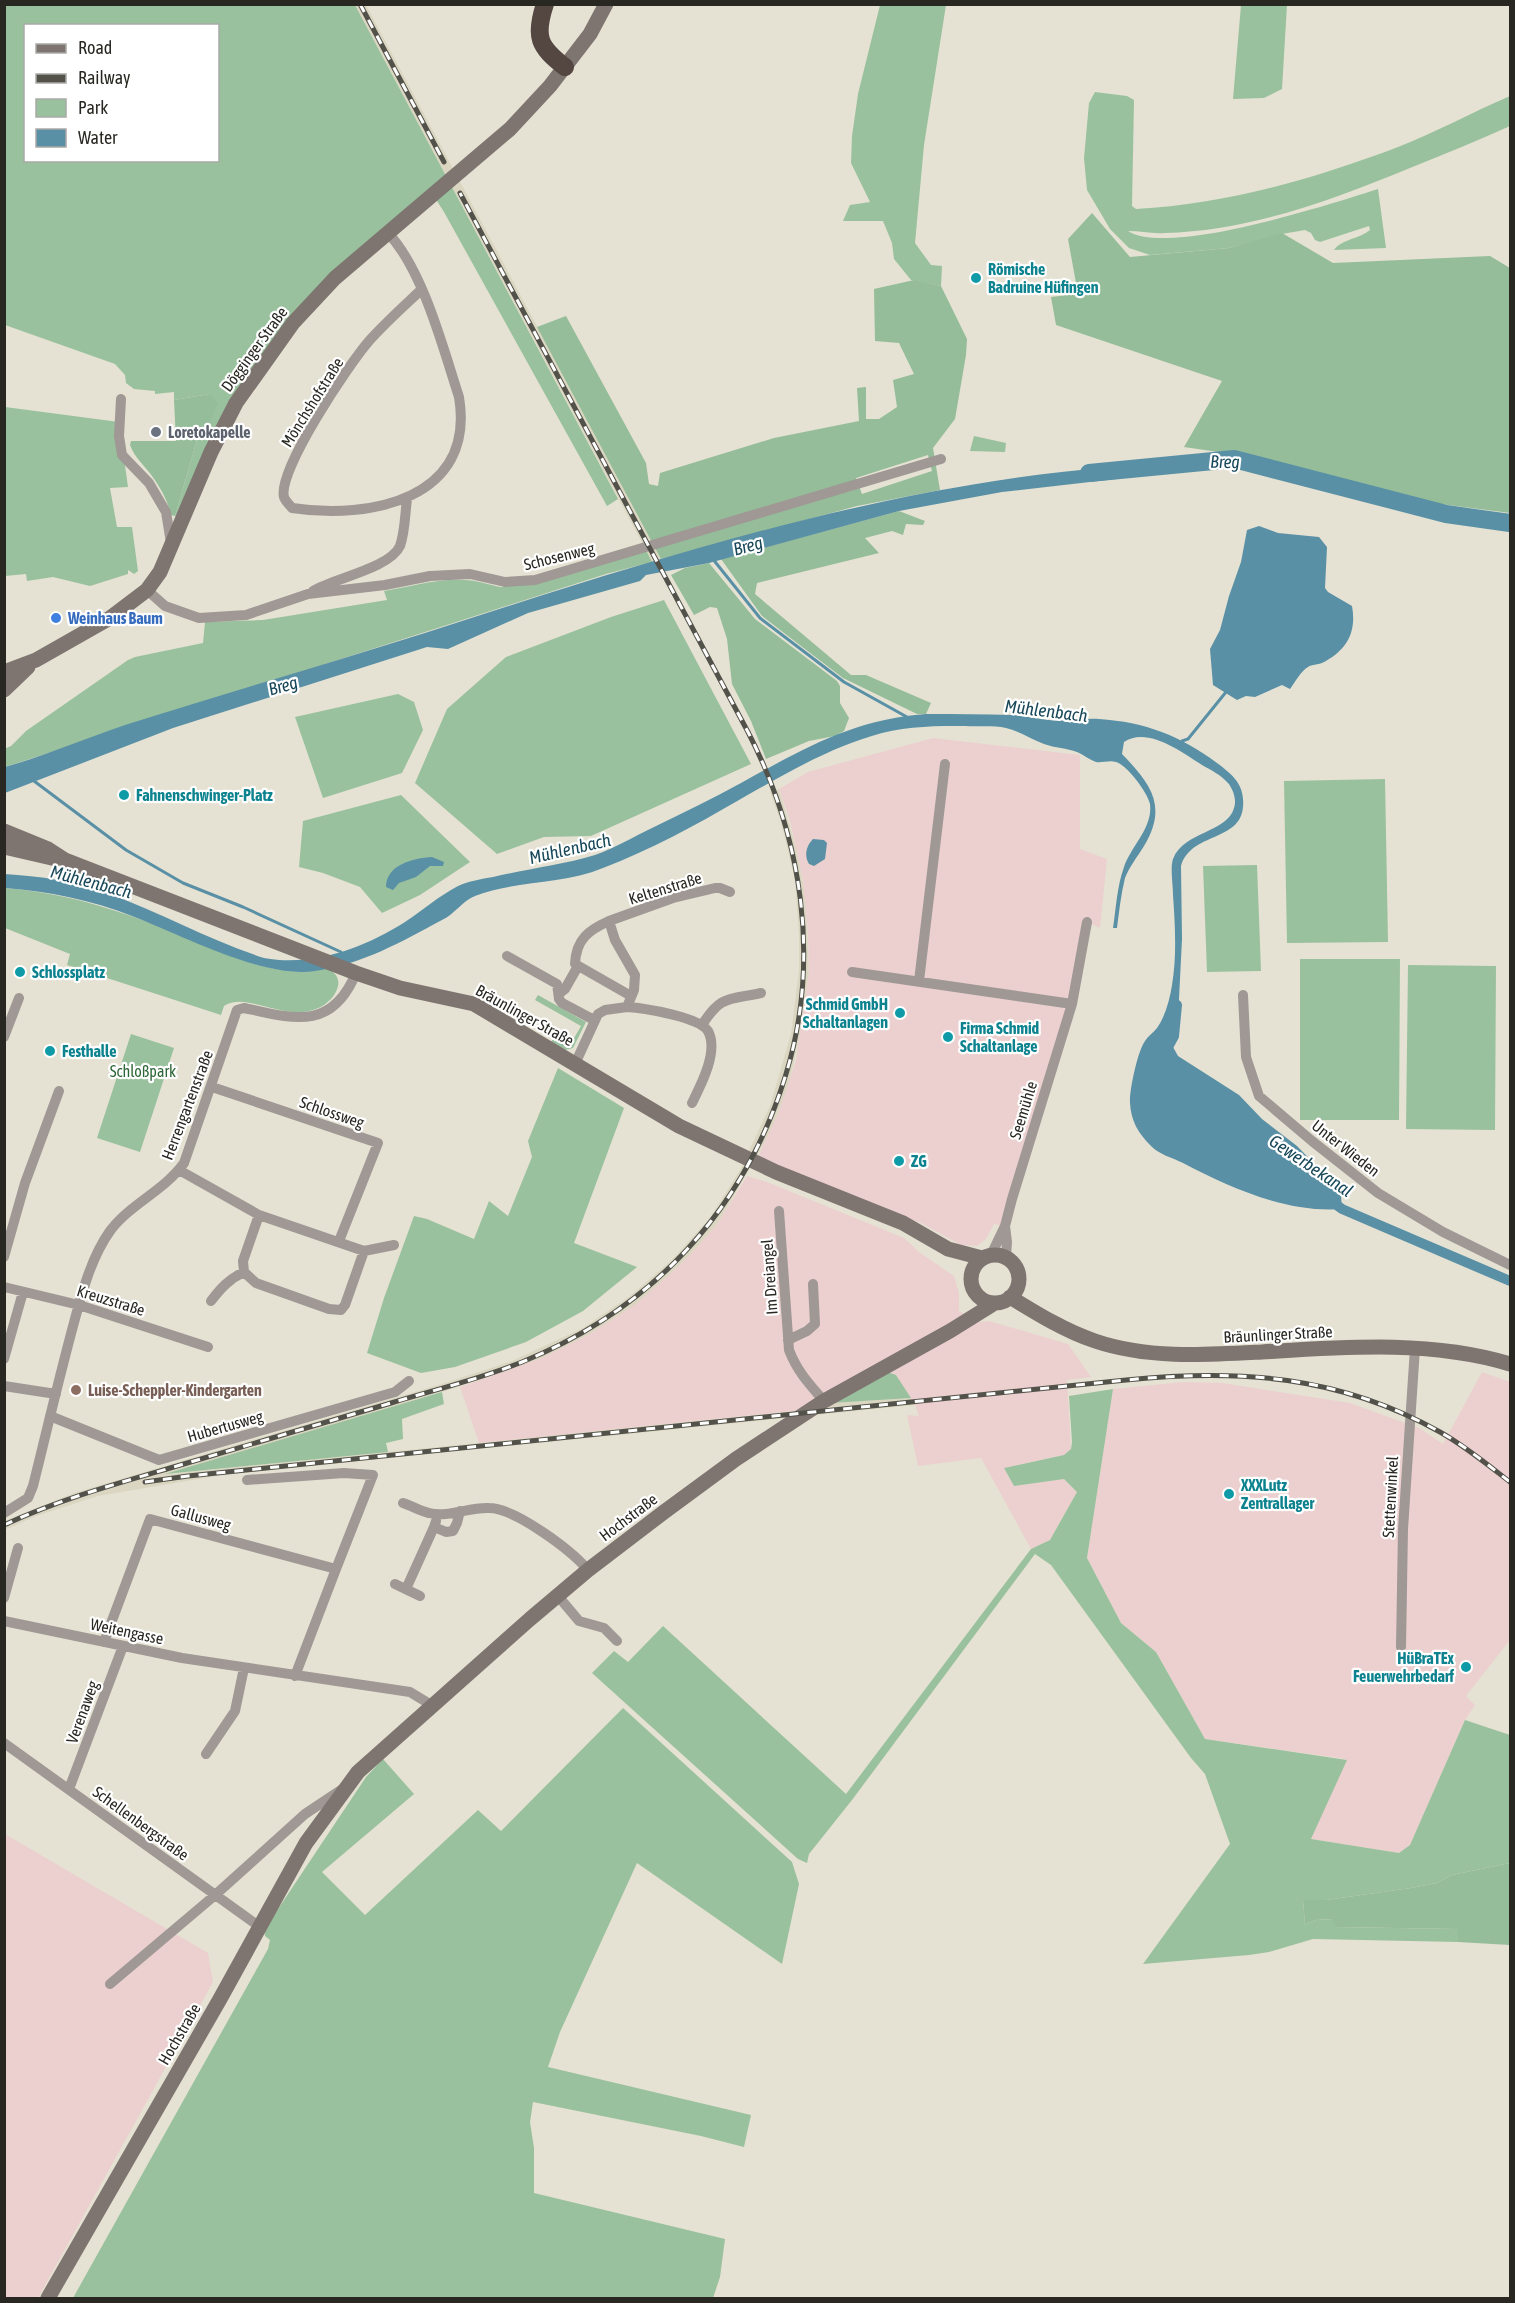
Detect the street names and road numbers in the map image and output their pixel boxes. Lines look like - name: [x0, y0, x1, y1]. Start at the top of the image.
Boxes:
- street label: Dögginger Straße: [217, 303, 291, 395]
- street label: Mönchshofstraße: [277, 354, 347, 450]
- street label: Schosenweg: [522, 539, 597, 574]
- street label: Keltenstraße: [626, 868, 704, 908]
- street label: Bräunlinger Straße: [472, 981, 577, 1050]
- street label: Herrengartenstraße: [158, 1048, 217, 1163]
- street label: Seemühle: [1006, 1079, 1040, 1141]
- street label: Schlossweg: [297, 1093, 367, 1132]
- street label: Unter Wieden: [1309, 1116, 1383, 1180]
- street label: Im Dreiangel: [757, 1238, 782, 1315]
- street label: Kreuzstraße: [75, 1281, 147, 1319]
- street label: Bräunlinger Straße: [1223, 1322, 1333, 1347]
- street label: Hubertusweg: [185, 1407, 265, 1446]
- street label: Stettenwinkel: [1379, 1455, 1401, 1538]
- street label: Hochstraße: [596, 1490, 660, 1544]
- street label: Gallusweg: [169, 1500, 233, 1535]
- street label: Weitengasse: [89, 1614, 165, 1648]
- street label: Verenaweg: [62, 1678, 103, 1746]
- street label: Schellenbergstraße: [89, 1782, 192, 1865]
- street label: Hochstraße: [154, 2000, 204, 2068]

